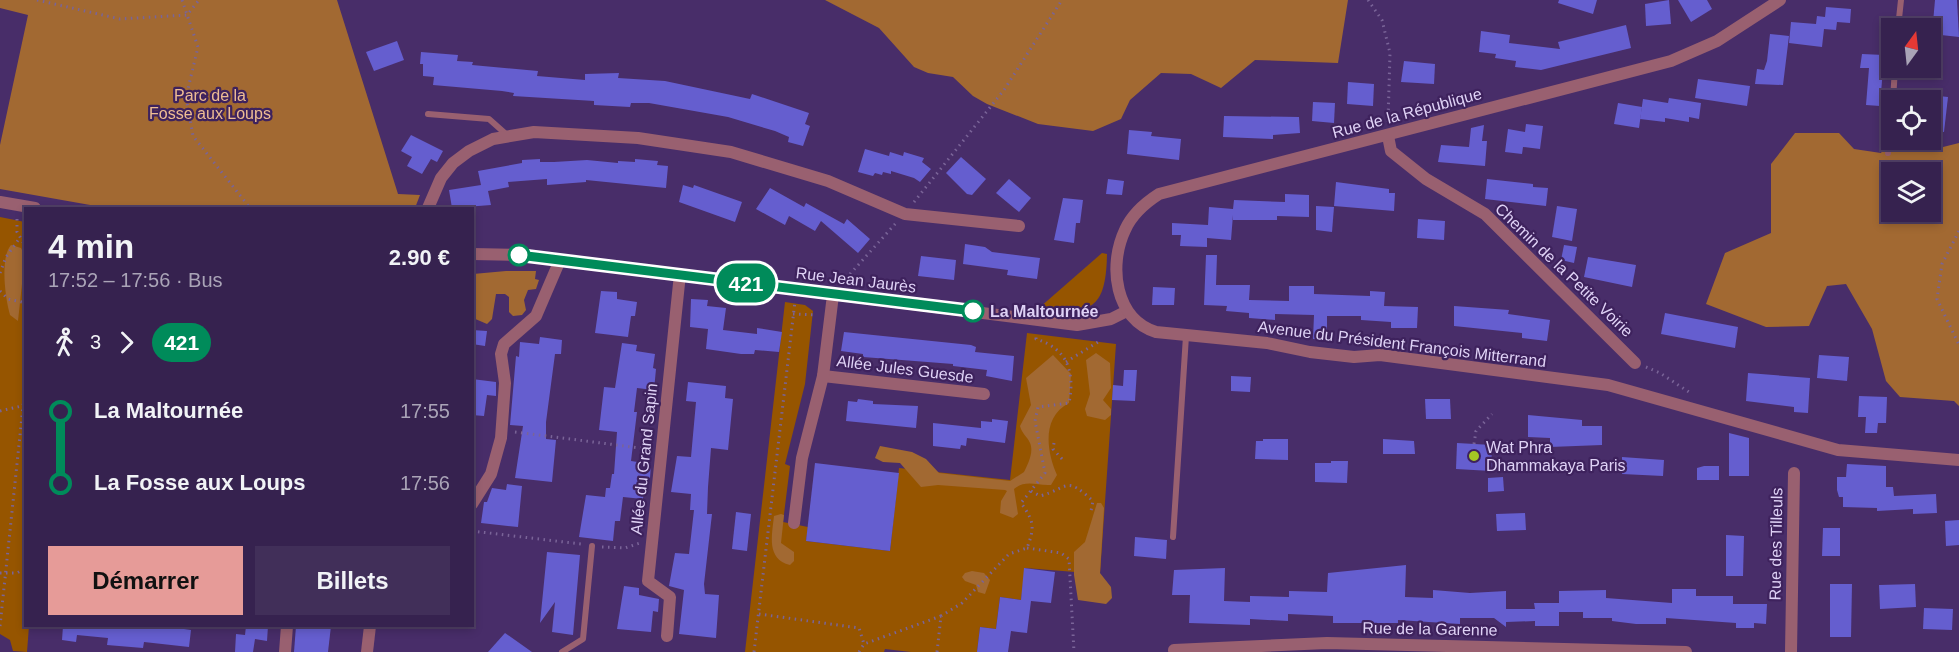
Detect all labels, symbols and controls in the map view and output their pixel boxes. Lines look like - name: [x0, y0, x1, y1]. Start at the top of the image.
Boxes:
- north arrow: [1881, 18, 1941, 78]
- map controls: [1881, 18, 1941, 222]
- street label: Rue de la République: [1330, 85, 1484, 141]
- park label: Parc de la Fosse aux Loups: [149, 87, 271, 122]
- button: locate: [1881, 90, 1941, 150]
- button: layers: [1881, 162, 1941, 222]
- street label: Chemin de la Petite Voirie: [1492, 200, 1636, 340]
- text: 4 min: [48, 228, 134, 265]
- unlabelled marker: [508, 244, 530, 266]
- text: 2.90 €: [389, 245, 450, 270]
- line badge: 421: [712, 264, 780, 302]
- street label: Rue Jean Jaurès: [795, 264, 917, 296]
- text: 17:52 – 17:56 · Bus: [48, 269, 223, 291]
- text: 421: [728, 272, 764, 295]
- marker: La Maltournée: [962, 300, 984, 322]
- place label: La Maltournée: [990, 303, 1099, 320]
- street label: Avenue du Président François Mitterrand: [1257, 318, 1547, 370]
- icon: walk: [48, 326, 81, 359]
- icon: forward: [110, 326, 143, 359]
- text: 3: [90, 331, 101, 353]
- text: 421: [164, 331, 199, 354]
- street label: Allée Jules Guesde: [836, 352, 975, 386]
- street label: Allée du Grand Sapin: [628, 382, 660, 536]
- text: La Maltournée: [94, 398, 243, 423]
- text: 17:55: [400, 400, 450, 422]
- place label: Wat Phra Dhammakaya Paris: [1486, 439, 1626, 474]
- marker: Wat Phra Dhammakaya Paris: [1467, 449, 1481, 463]
- text: La Fosse aux Loups: [94, 470, 306, 495]
- text: 17:56: [400, 472, 450, 494]
- street label: Rue des Tilleuls: [1767, 487, 1785, 601]
- button: Démarrer: [48, 546, 243, 615]
- button: Billets: [255, 546, 450, 615]
- street label: Rue de la Garenne: [1362, 619, 1498, 639]

